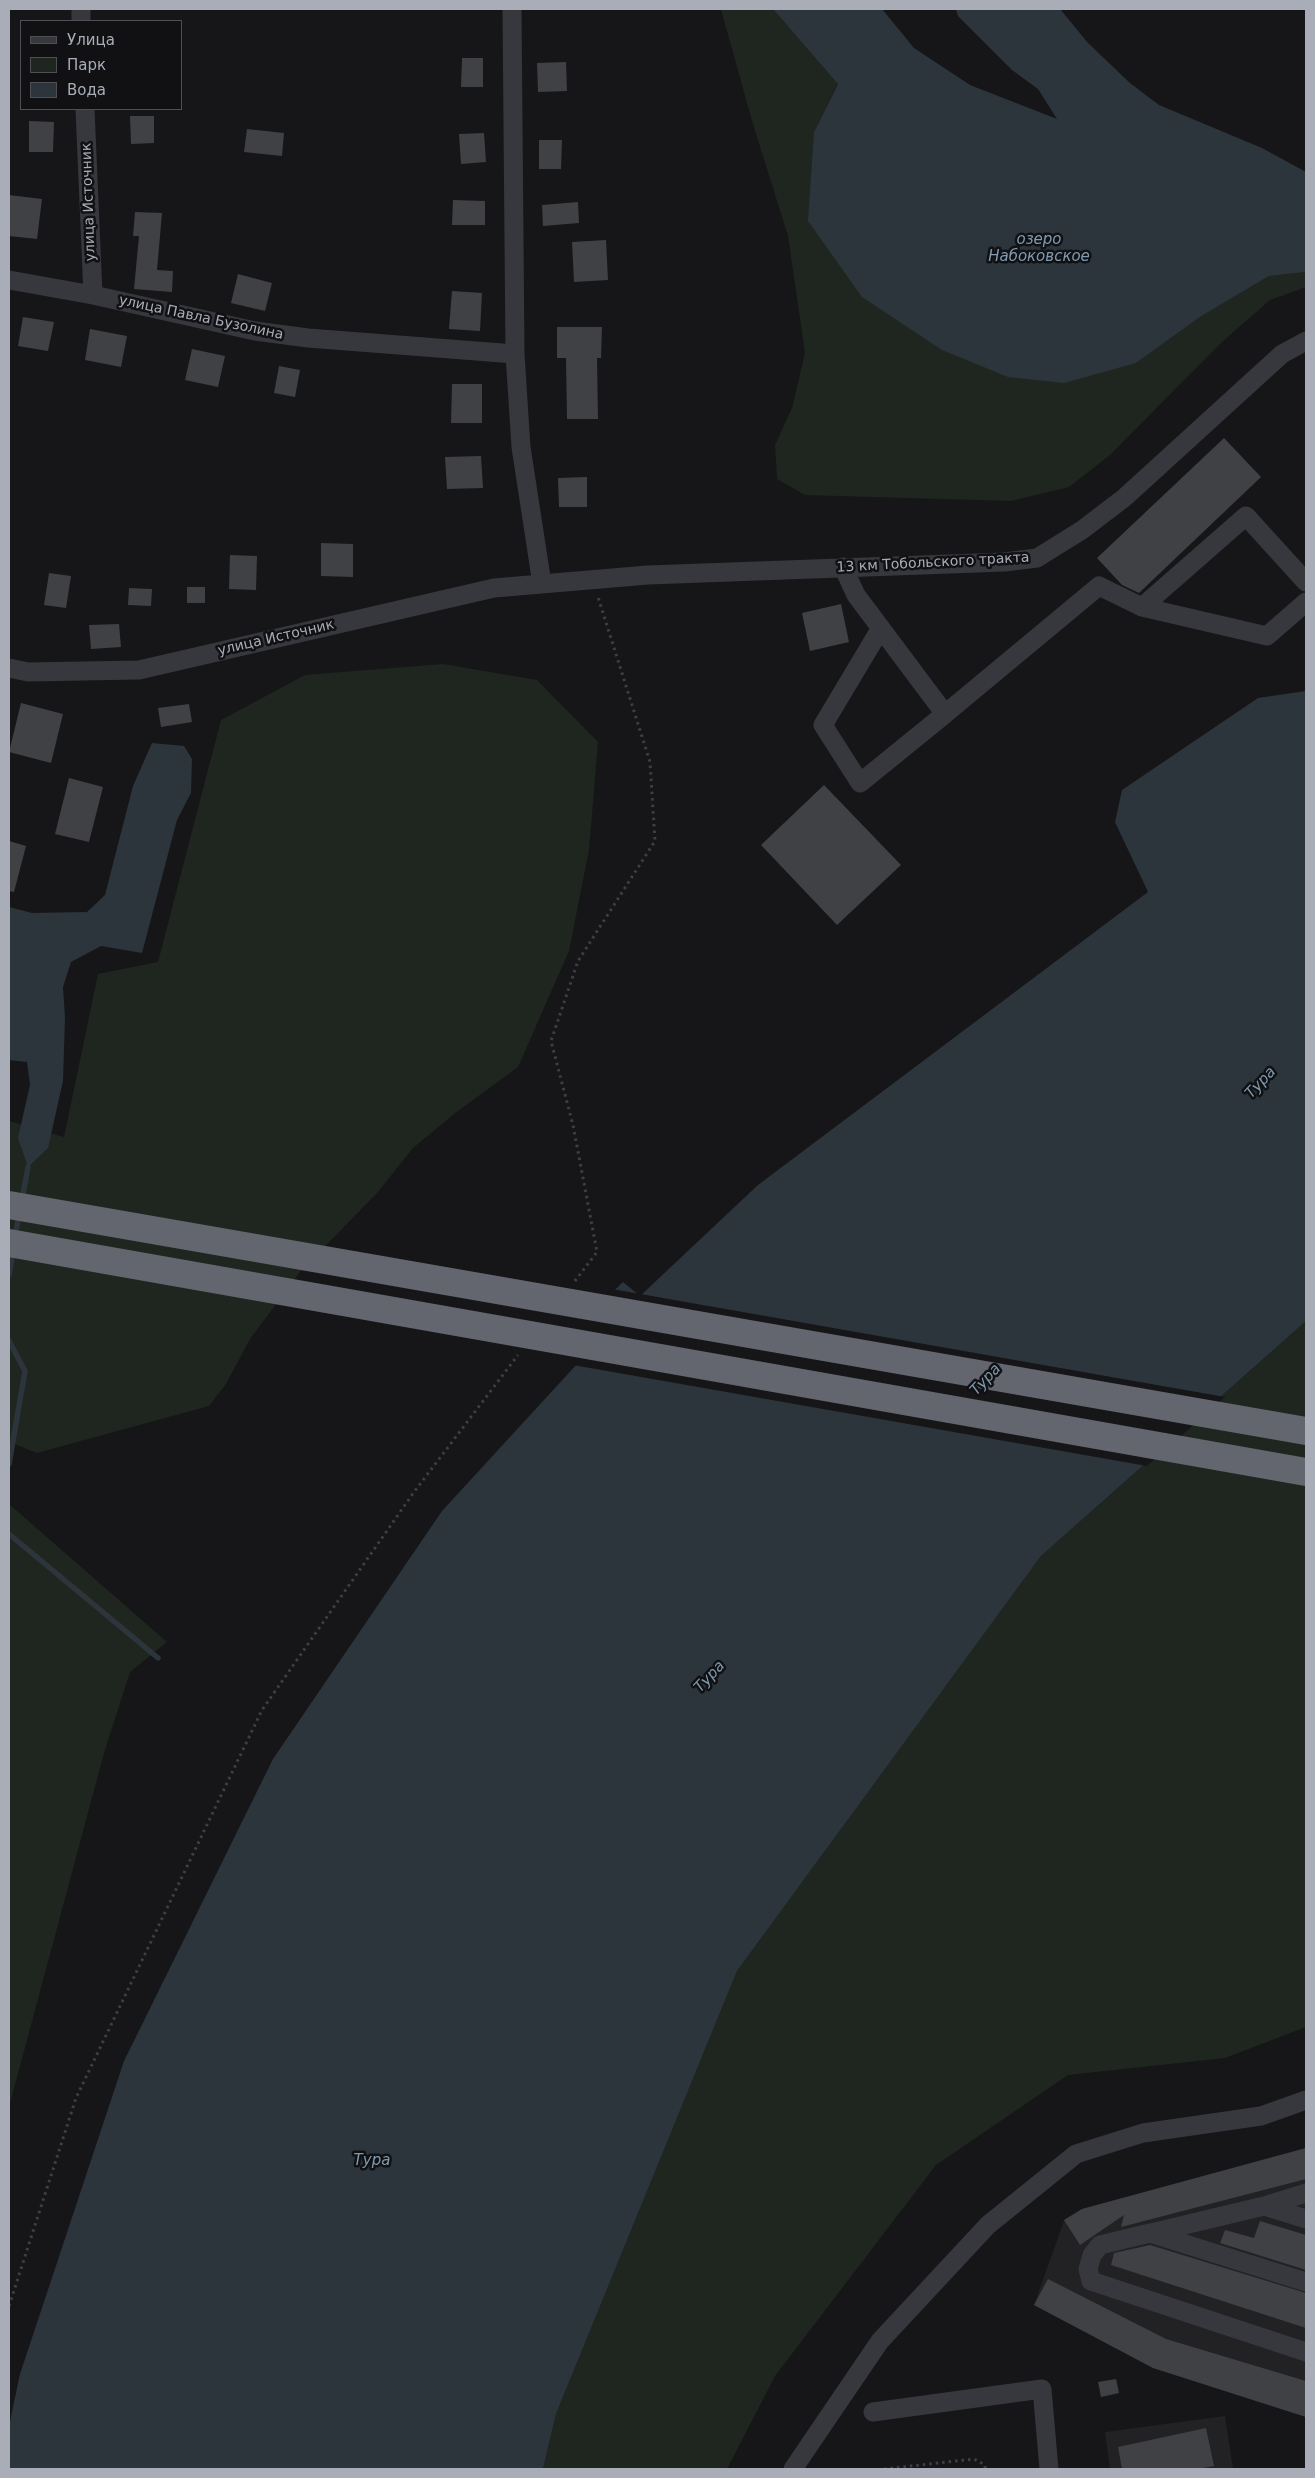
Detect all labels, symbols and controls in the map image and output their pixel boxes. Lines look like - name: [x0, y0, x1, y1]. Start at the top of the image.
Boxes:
- legend: [20, 20, 182, 110]
- text: Улица: [67, 31, 115, 49]
- text: Парк: [67, 56, 106, 74]
- text: Вода: [67, 81, 106, 99]
- street label: улица Источник: [79, 142, 99, 262]
- water label: озеро Набоковское: [988, 231, 1090, 266]
- street label: улица Павла Бузолина: [117, 292, 285, 344]
- street label: 13 км Тобольского тракта: [836, 550, 1030, 576]
- street label: улица Источник: [216, 616, 336, 660]
- water label: Тура: [1242, 1063, 1280, 1103]
- water label: Тура: [967, 1360, 1005, 1400]
- water label: Тура: [691, 1657, 729, 1697]
- water label: Тура: [354, 2152, 390, 2170]

